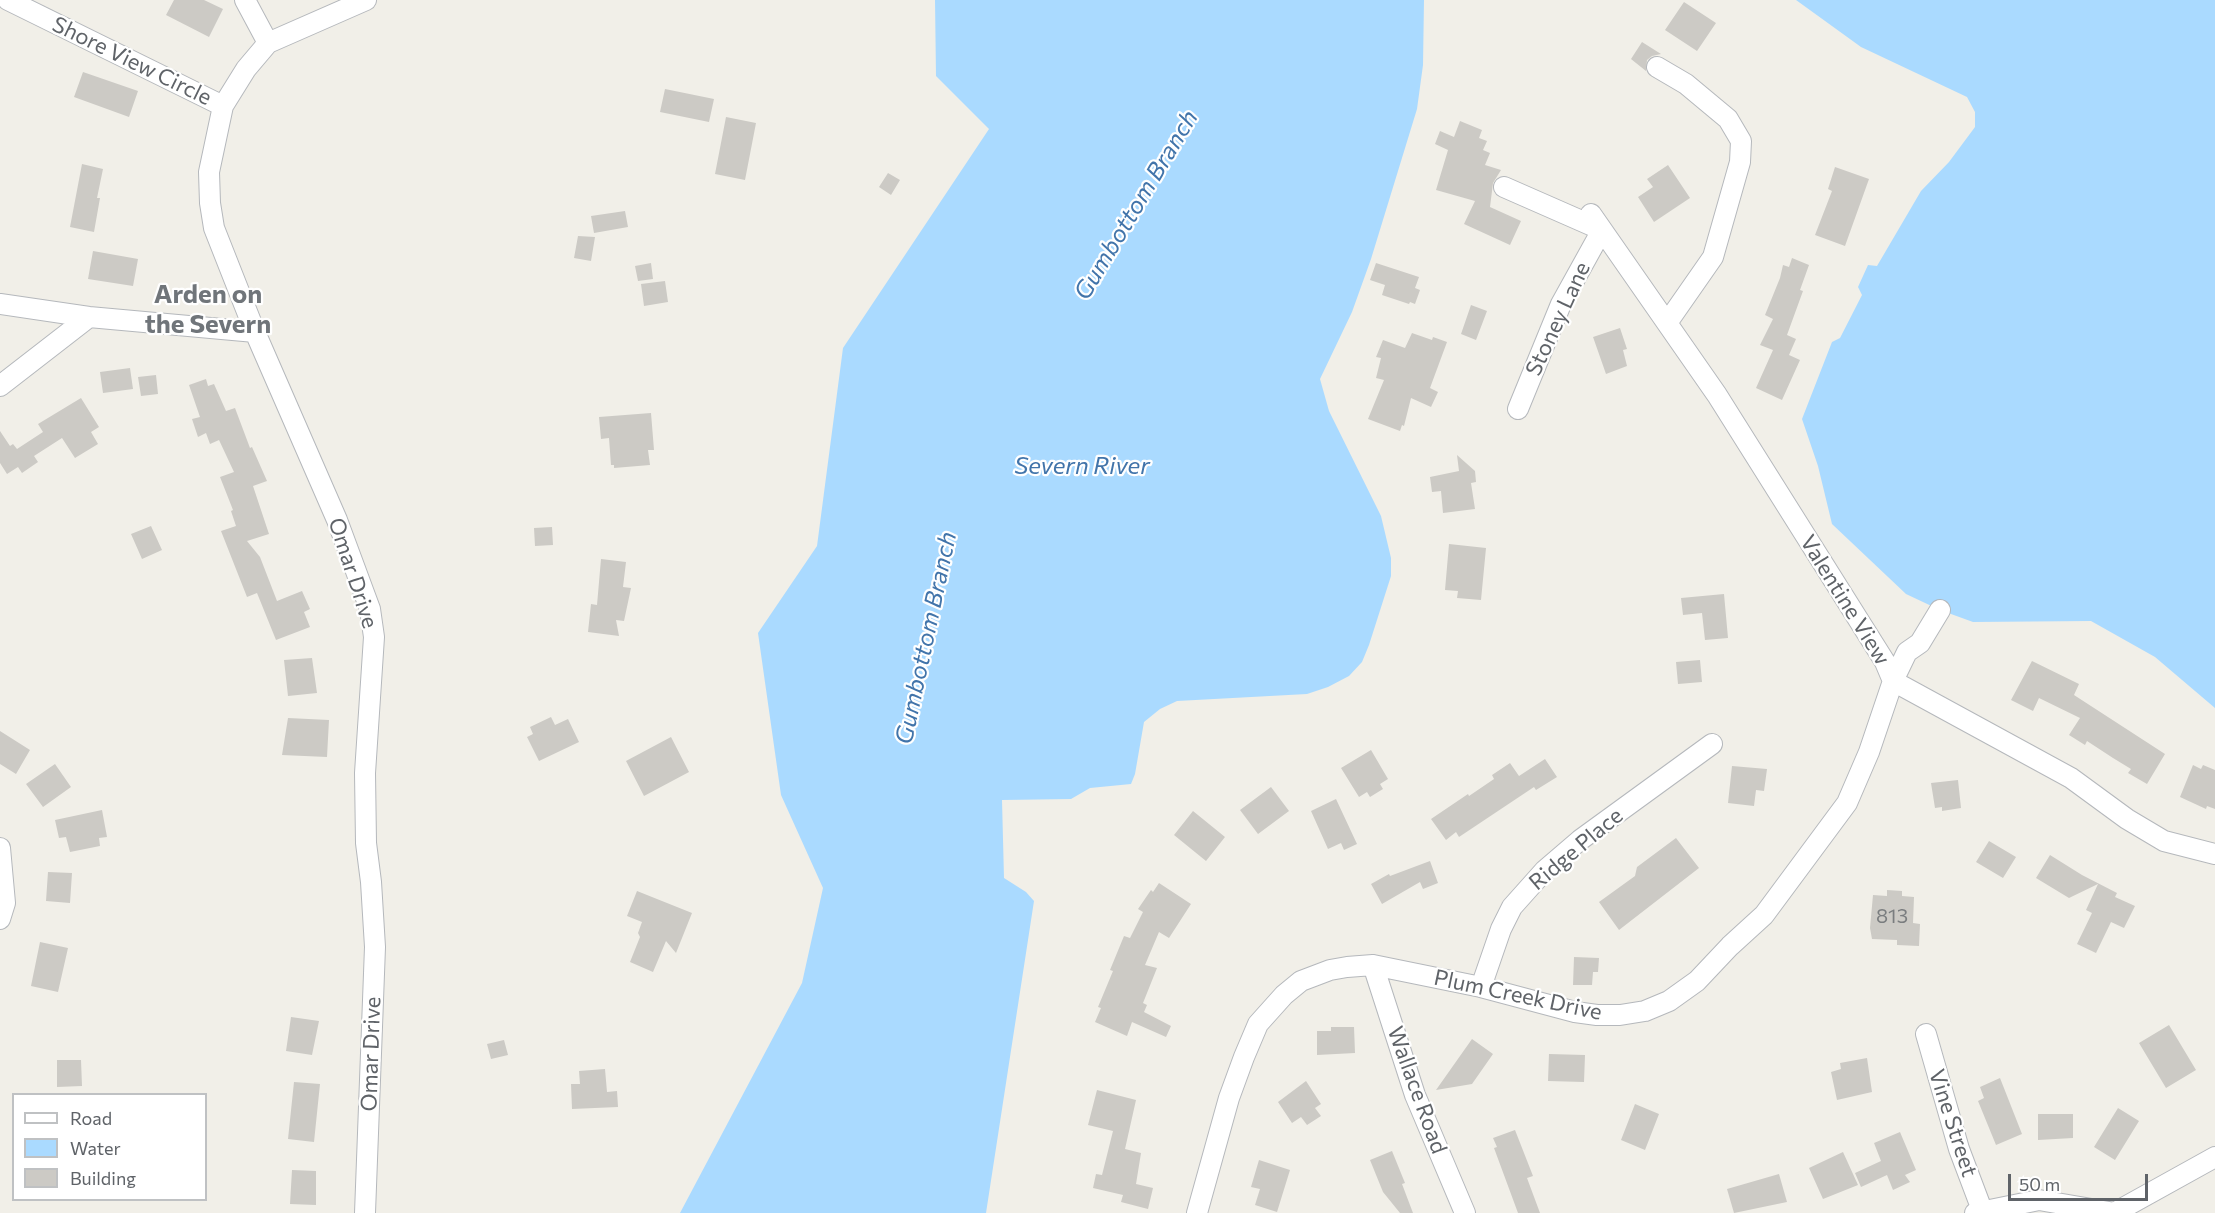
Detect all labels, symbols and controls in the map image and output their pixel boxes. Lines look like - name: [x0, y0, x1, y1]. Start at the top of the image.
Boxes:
- street label: Shore View Circle: [48, 11, 216, 111]
- water label: Gumbottom Branch: [1068, 105, 1204, 305]
- street label: Stoney Lane: [1520, 258, 1596, 380]
- district label: Arden on the Severn: [145, 278, 271, 340]
- water label: Severn River: [1014, 452, 1150, 480]
- street label: Omar Drive: [323, 514, 383, 632]
- water label: Gumbottom Branch: [889, 529, 963, 747]
- street label: Valentine View: [1795, 530, 1895, 670]
- street label: Ridge Place: [1524, 802, 1628, 896]
- house number: 813: [1876, 904, 1908, 928]
- street label: Plum Creek Drive: [1432, 964, 1604, 1026]
- street label: Omar Drive: [356, 996, 386, 1112]
- street label: Wallace Road: [1382, 1023, 1452, 1157]
- street label: Vine Street: [1923, 1066, 1983, 1180]
- legend: [12, 1093, 207, 1201]
- text: Road: [70, 1107, 112, 1129]
- text: Water: [70, 1137, 121, 1159]
- scale bar: [2011, 1162, 2150, 1200]
- text: Building: [70, 1167, 136, 1189]
- text: 50 m: [2019, 1173, 2060, 1195]

